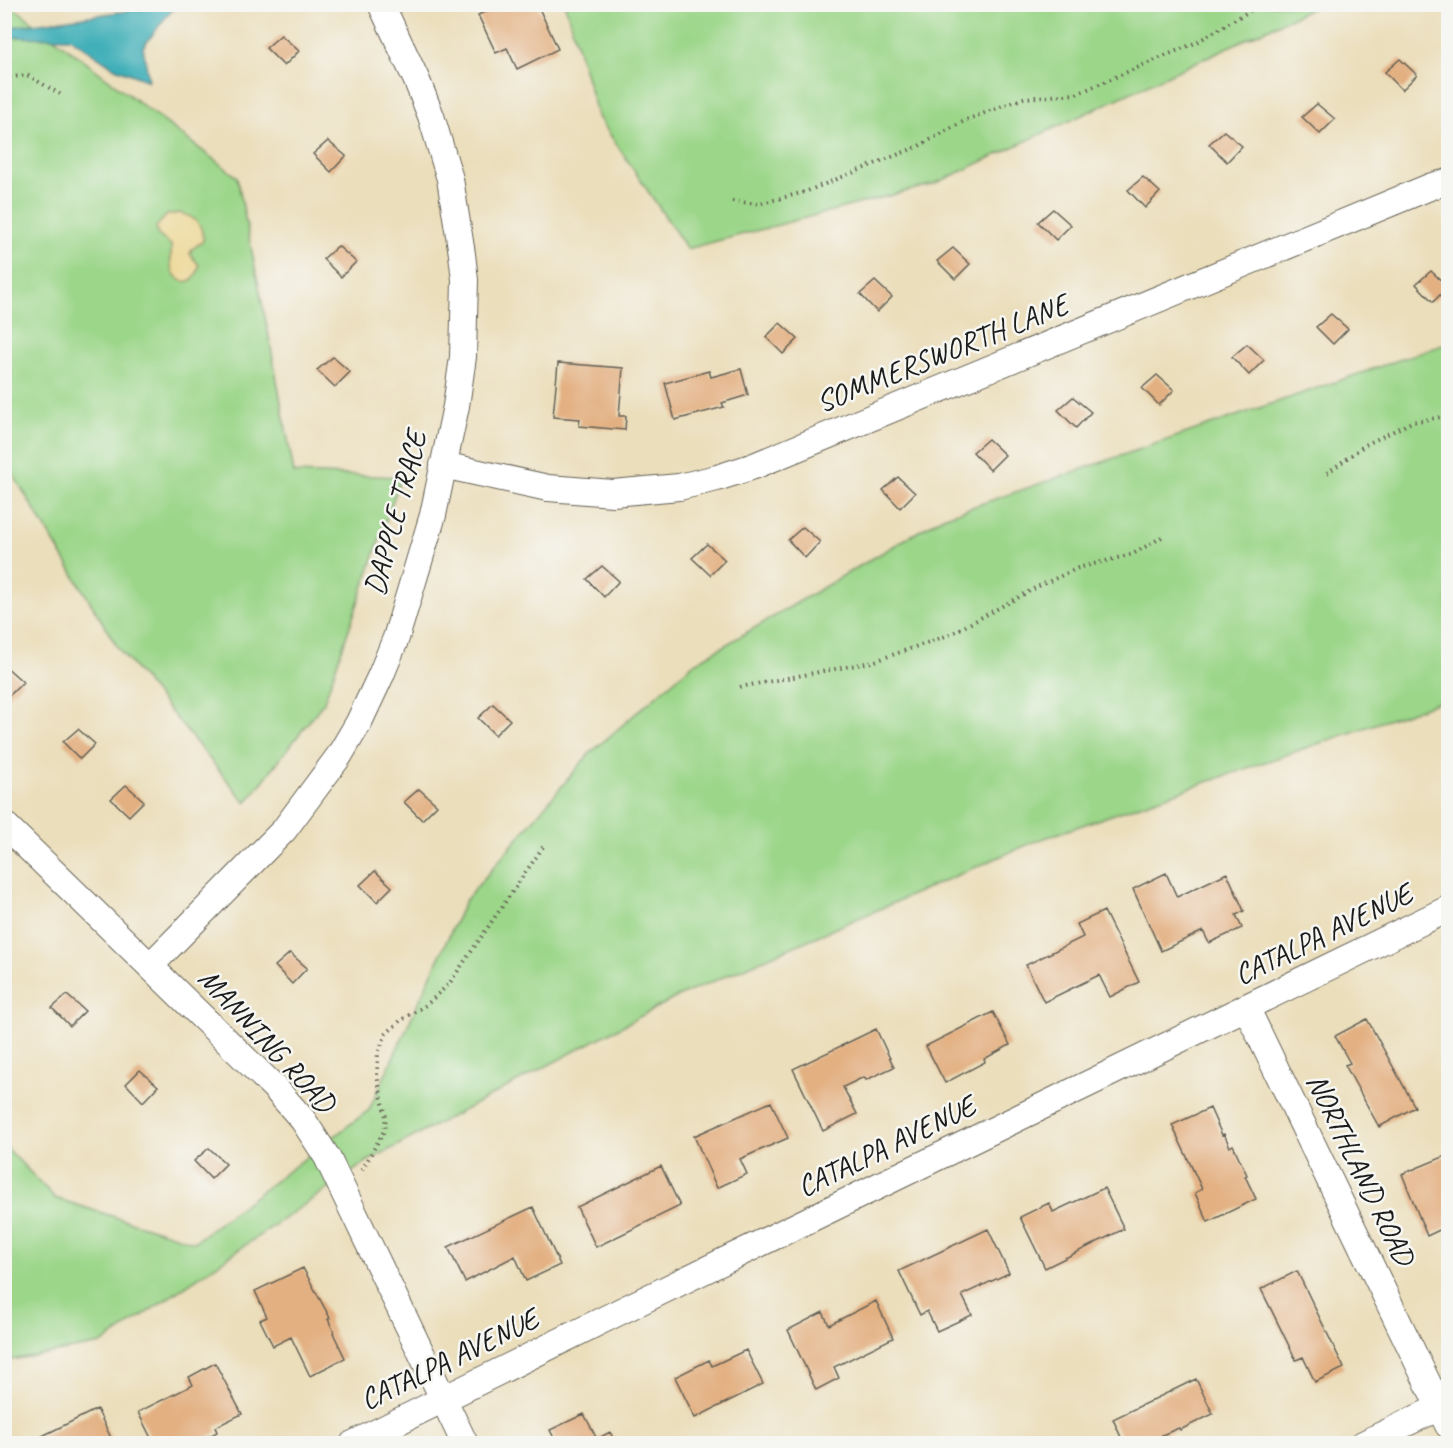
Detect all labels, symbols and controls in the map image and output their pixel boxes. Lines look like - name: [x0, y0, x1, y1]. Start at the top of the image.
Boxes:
- street label: SOMMERSWORTH LANE: [811, 284, 1077, 421]
- street label: DAPPLE TRACE: [355, 423, 436, 599]
- street label: CATALPA AVENUE: [1228, 873, 1422, 993]
- street label: MANNING ROAD: [190, 960, 345, 1122]
- street label: NORTHLAND ROAD: [1298, 1067, 1425, 1273]
- street label: CATALPA AVENUE: [791, 1085, 985, 1205]
- street label: CATALPA AVENUE: [354, 1298, 548, 1418]

